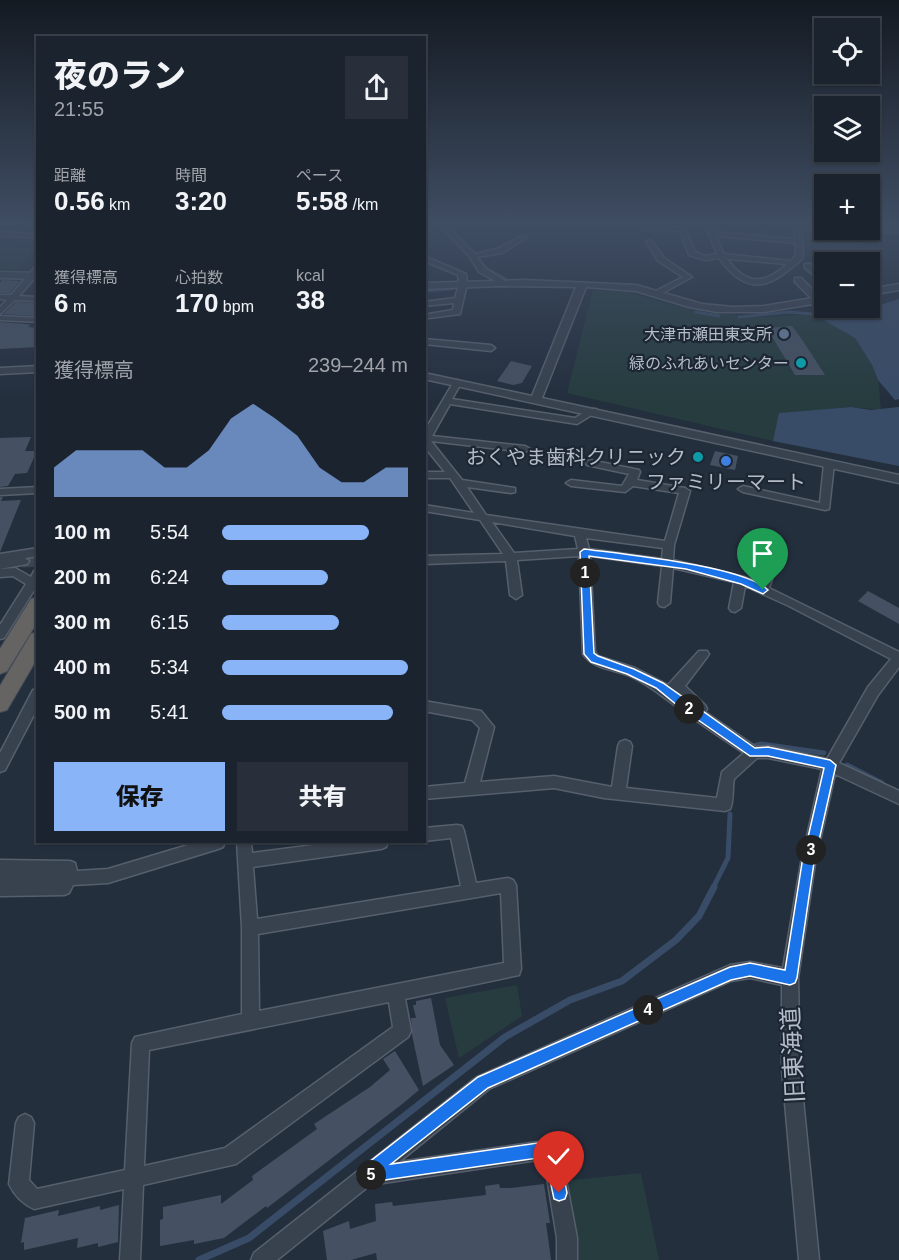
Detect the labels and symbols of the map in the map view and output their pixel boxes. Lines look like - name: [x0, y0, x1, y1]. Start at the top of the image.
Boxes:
- place label: 大津市瀬田東支所: [644, 326, 772, 343]
- marker: 大津市瀬田東支所: [777, 327, 791, 341]
- place label: 緑のふれあいセンター: [629, 355, 789, 372]
- marker: 緑のふれあいセンター: [794, 356, 808, 370]
- place label: おくやま歯科クリニック: [466, 446, 686, 468]
- marker: おくやま歯科クリニック: [691, 450, 705, 464]
- marker: ファミリーマート: [719, 454, 733, 468]
- place label: ファミリーマート: [646, 471, 806, 493]
- pin: [737, 528, 788, 590]
- pin: 1: [570, 558, 600, 588]
- pin: 2: [674, 694, 704, 724]
- pin: 3: [796, 835, 826, 865]
- pin: 4: [633, 995, 663, 1025]
- street label: 旧東海道: [777, 1006, 808, 1104]
- pin: [533, 1131, 584, 1193]
- pin: 5: [356, 1160, 386, 1190]

